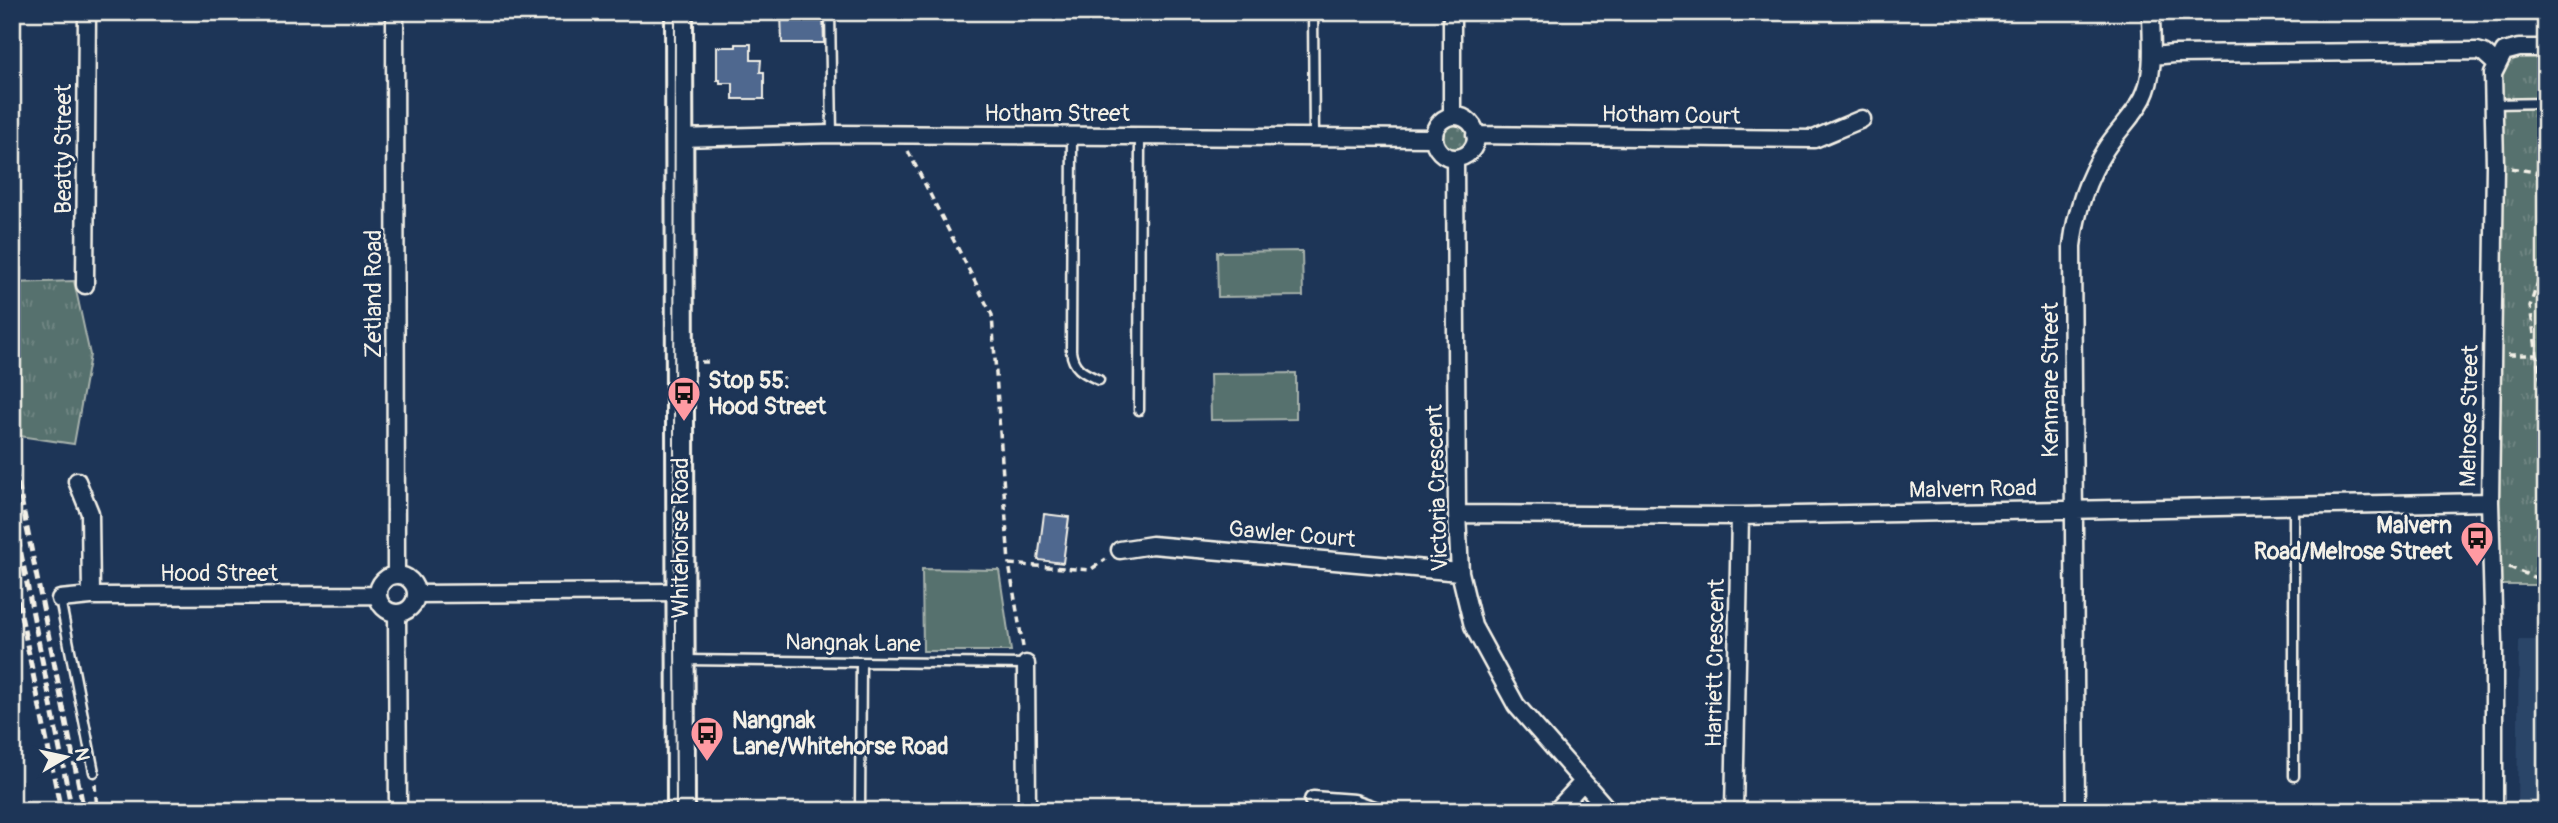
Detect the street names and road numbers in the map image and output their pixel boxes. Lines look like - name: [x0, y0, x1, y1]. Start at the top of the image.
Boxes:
- street label: Beatty Street: [49, 83, 78, 214]
- street label: Hotham Street: [984, 99, 1130, 128]
- street label: Hotham Court: [1601, 99, 1741, 131]
- street label: Zetland Road: [359, 230, 388, 358]
- street label: Kenmare Street: [2036, 302, 2065, 458]
- street label: Melrose Street: [2453, 344, 2485, 487]
- street label: Victoria Crescent: [1420, 403, 1454, 572]
- street label: Whitehorse Road: [666, 458, 695, 618]
- street label: Malvern Road: [1909, 473, 2037, 505]
- street label: Gawler Court: [1227, 514, 1357, 554]
- street label: Hood Street: [160, 559, 279, 588]
- street label: Harriett Crescent: [1699, 578, 1731, 748]
- street label: Nangnak Lane: [785, 627, 922, 659]

